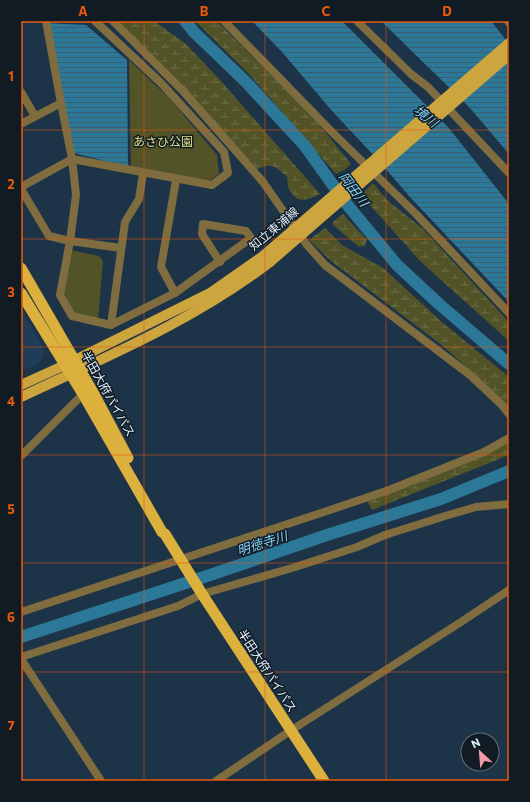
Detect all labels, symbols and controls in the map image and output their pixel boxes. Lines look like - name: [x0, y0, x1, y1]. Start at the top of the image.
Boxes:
- text: A: [78, 3, 88, 19]
- text: B: [200, 3, 209, 19]
- text: C: [322, 3, 331, 19]
- text: D: [442, 3, 452, 19]
- text: 1: [8, 68, 14, 84]
- water label: 境川: [411, 102, 443, 132]
- park label: あさひ公園: [133, 134, 193, 148]
- water label: 岡田川: [336, 169, 373, 211]
- text: 2: [7, 176, 15, 192]
- street label: 知立東浦線: [246, 204, 301, 253]
- text: 3: [7, 284, 15, 300]
- street label: 半田大府パイパス: [80, 348, 138, 439]
- text: 4: [7, 393, 15, 409]
- text: 5: [7, 501, 15, 517]
- water label: 明徳寺川: [235, 527, 291, 559]
- text: 6: [7, 609, 15, 625]
- street label: 半田大府パイパス: [236, 626, 300, 714]
- text: 7: [7, 717, 15, 733]
- north arrow: [460, 732, 500, 772]
- text: N: [469, 735, 482, 750]

